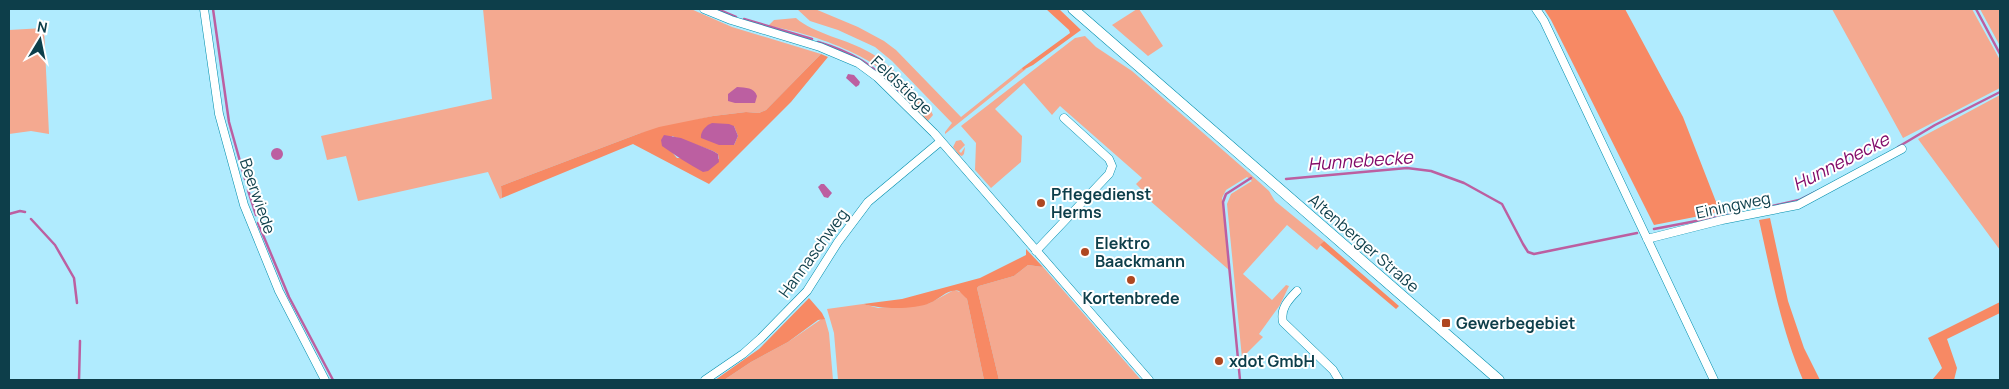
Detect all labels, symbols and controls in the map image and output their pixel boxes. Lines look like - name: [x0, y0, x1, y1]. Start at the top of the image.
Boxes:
- north arrow: [15, 15, 65, 65]
- text: N: [36, 16, 49, 37]
- street label: Feldstiege: [866, 51, 938, 119]
- water label: Hunnebecke: [1788, 126, 1894, 196]
- water label: Hunnebecke: [1307, 144, 1415, 176]
- street label: Beerwiede: [235, 155, 281, 237]
- place label: Pflegedienst Herms: [1051, 183, 1151, 223]
- street label: Einingweg: [1694, 186, 1772, 224]
- street label: Altenberger Straße: [1304, 189, 1424, 297]
- marker: Pflegedienst Herms: [1035, 197, 1047, 209]
- street label: Hannaschweg: [773, 204, 853, 302]
- place label: Elektro Baackmann: [1095, 232, 1185, 272]
- marker: Elektro Baackmann: [1079, 246, 1091, 258]
- marker: Kortenbrede: [1125, 274, 1137, 286]
- place label: Kortenbrede: [1082, 287, 1180, 309]
- place label: Gewerbegebiet: [1456, 312, 1576, 334]
- marker: Gewerbegebiet: [1440, 317, 1452, 329]
- place label: xdot GmbH: [1229, 350, 1315, 372]
- marker: xdot GmbH: [1213, 355, 1225, 367]

